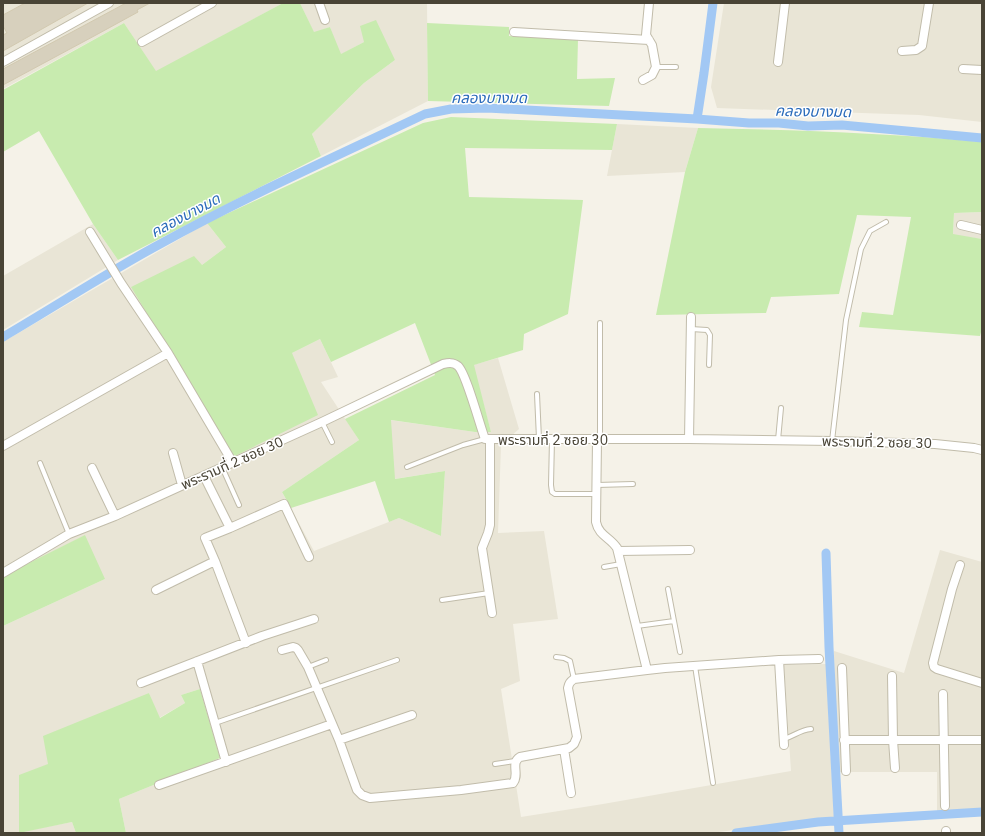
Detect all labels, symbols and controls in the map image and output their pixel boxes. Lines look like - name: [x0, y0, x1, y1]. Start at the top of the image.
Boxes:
- water label: คลองบางมด: [451, 88, 528, 107]
- water label: คลองบางมด: [775, 101, 852, 121]
- water label: คลองบางมด: [147, 188, 224, 241]
- street label: พระรามที่ 2 ซอย 30: [498, 430, 608, 449]
- street label: พระรามที่ 2 ซอย 30: [178, 431, 286, 494]
- street label: พระรามที่ 2 ซอย 30: [822, 431, 932, 452]

